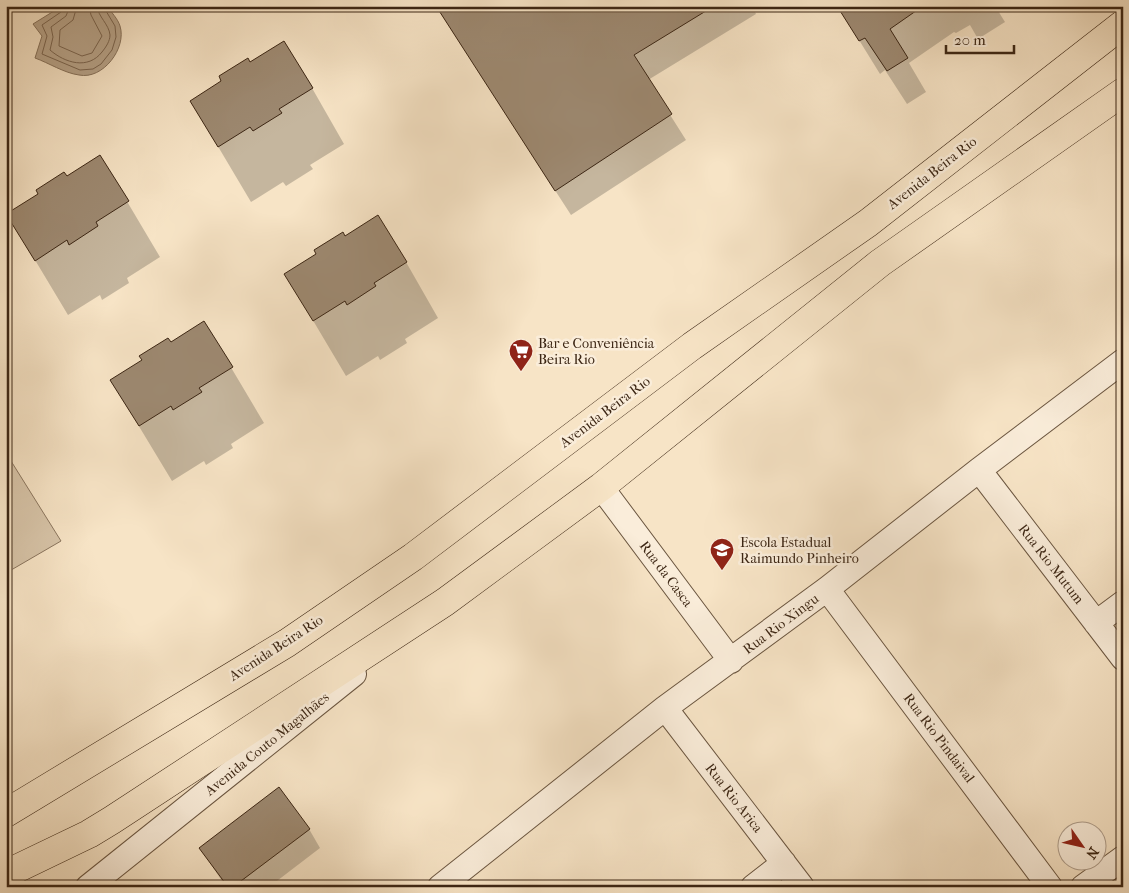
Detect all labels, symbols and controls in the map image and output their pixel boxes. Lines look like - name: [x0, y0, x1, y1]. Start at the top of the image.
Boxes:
- scale bar: [946, 22, 1014, 54]
- text: 20 m: [954, 31, 986, 49]
- street label: Avenida Beira Rio: [883, 133, 980, 214]
- place label: Bar e Conveniência Beira Rio: [538, 335, 655, 368]
- supermarket icon: Bar e Conveniência Beira Rio: [508, 338, 534, 372]
- street label: Avenida Beira Rio: [556, 373, 653, 452]
- street label: Rua Rio Mutum: [1015, 521, 1088, 608]
- place label: Escola Estadual Raimundo Pinheiro: [740, 534, 859, 567]
- school or university icon: Escola Estadual Raimundo Pinheiro: [709, 537, 735, 571]
- street label: Rua da Casca: [636, 538, 697, 611]
- street label: Rua Rio Xingu: [740, 590, 822, 658]
- street label: Avenida Beira Rio: [225, 611, 326, 685]
- street label: Avenida Couto Magalhães: [201, 689, 332, 800]
- street label: Rua Rio Pindaival: [900, 690, 978, 786]
- street label: Rua Rio Arica: [702, 760, 767, 836]
- north arrow: [1056, 820, 1106, 870]
- text: N: [1082, 844, 1102, 862]

